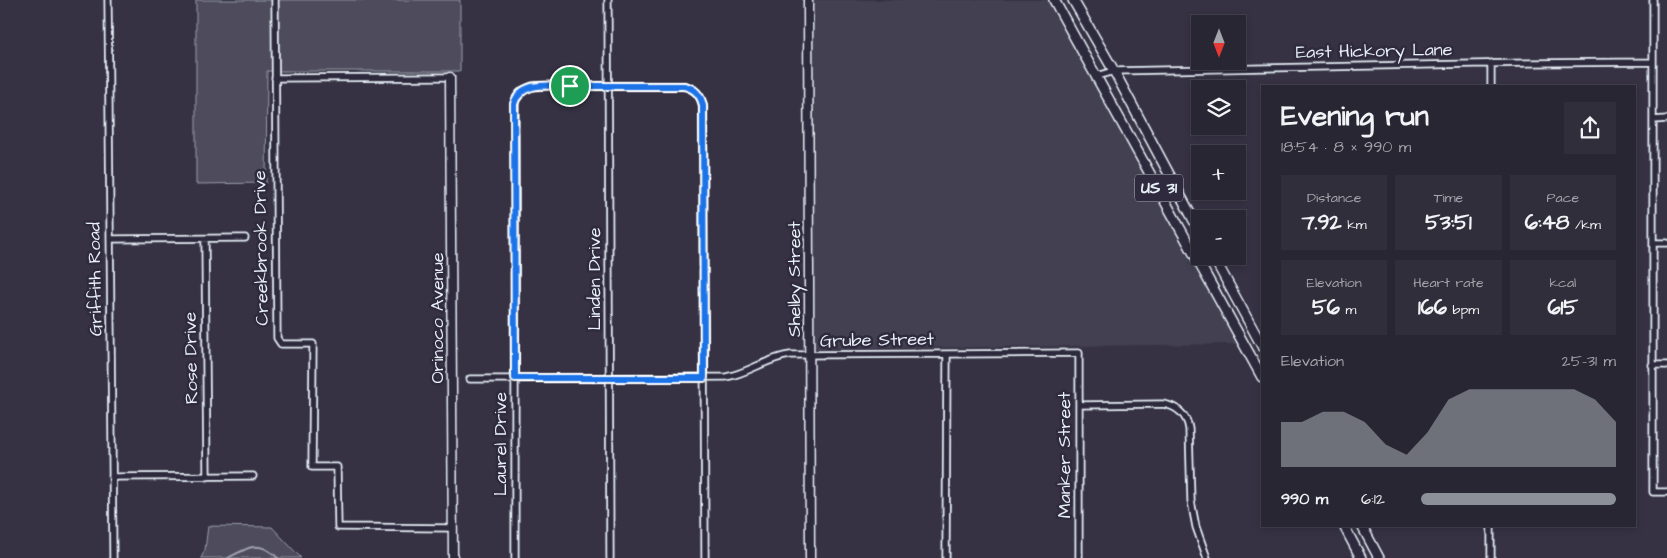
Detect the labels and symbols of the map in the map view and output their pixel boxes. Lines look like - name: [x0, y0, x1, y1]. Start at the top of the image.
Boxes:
- north arrow: [1191, 15, 1246, 70]
- street label: East Hickory Lane: [1295, 37, 1453, 66]
- pin: [549, 65, 591, 107]
- street label: Creekbrook Drive: [247, 170, 275, 326]
- road number: US 31: [1135, 174, 1183, 202]
- street label: Shelby Street: [782, 220, 808, 337]
- street label: Griffith Road: [82, 222, 108, 336]
- street label: Linden Drive: [582, 227, 607, 330]
- street label: Orinoco Avenue: [425, 252, 450, 384]
- street label: Rose Drive: [178, 311, 204, 404]
- street label: Grube Street: [820, 326, 935, 353]
- street label: Manker Street: [1052, 391, 1077, 518]
- street label: Laurel Drive: [488, 392, 513, 496]

